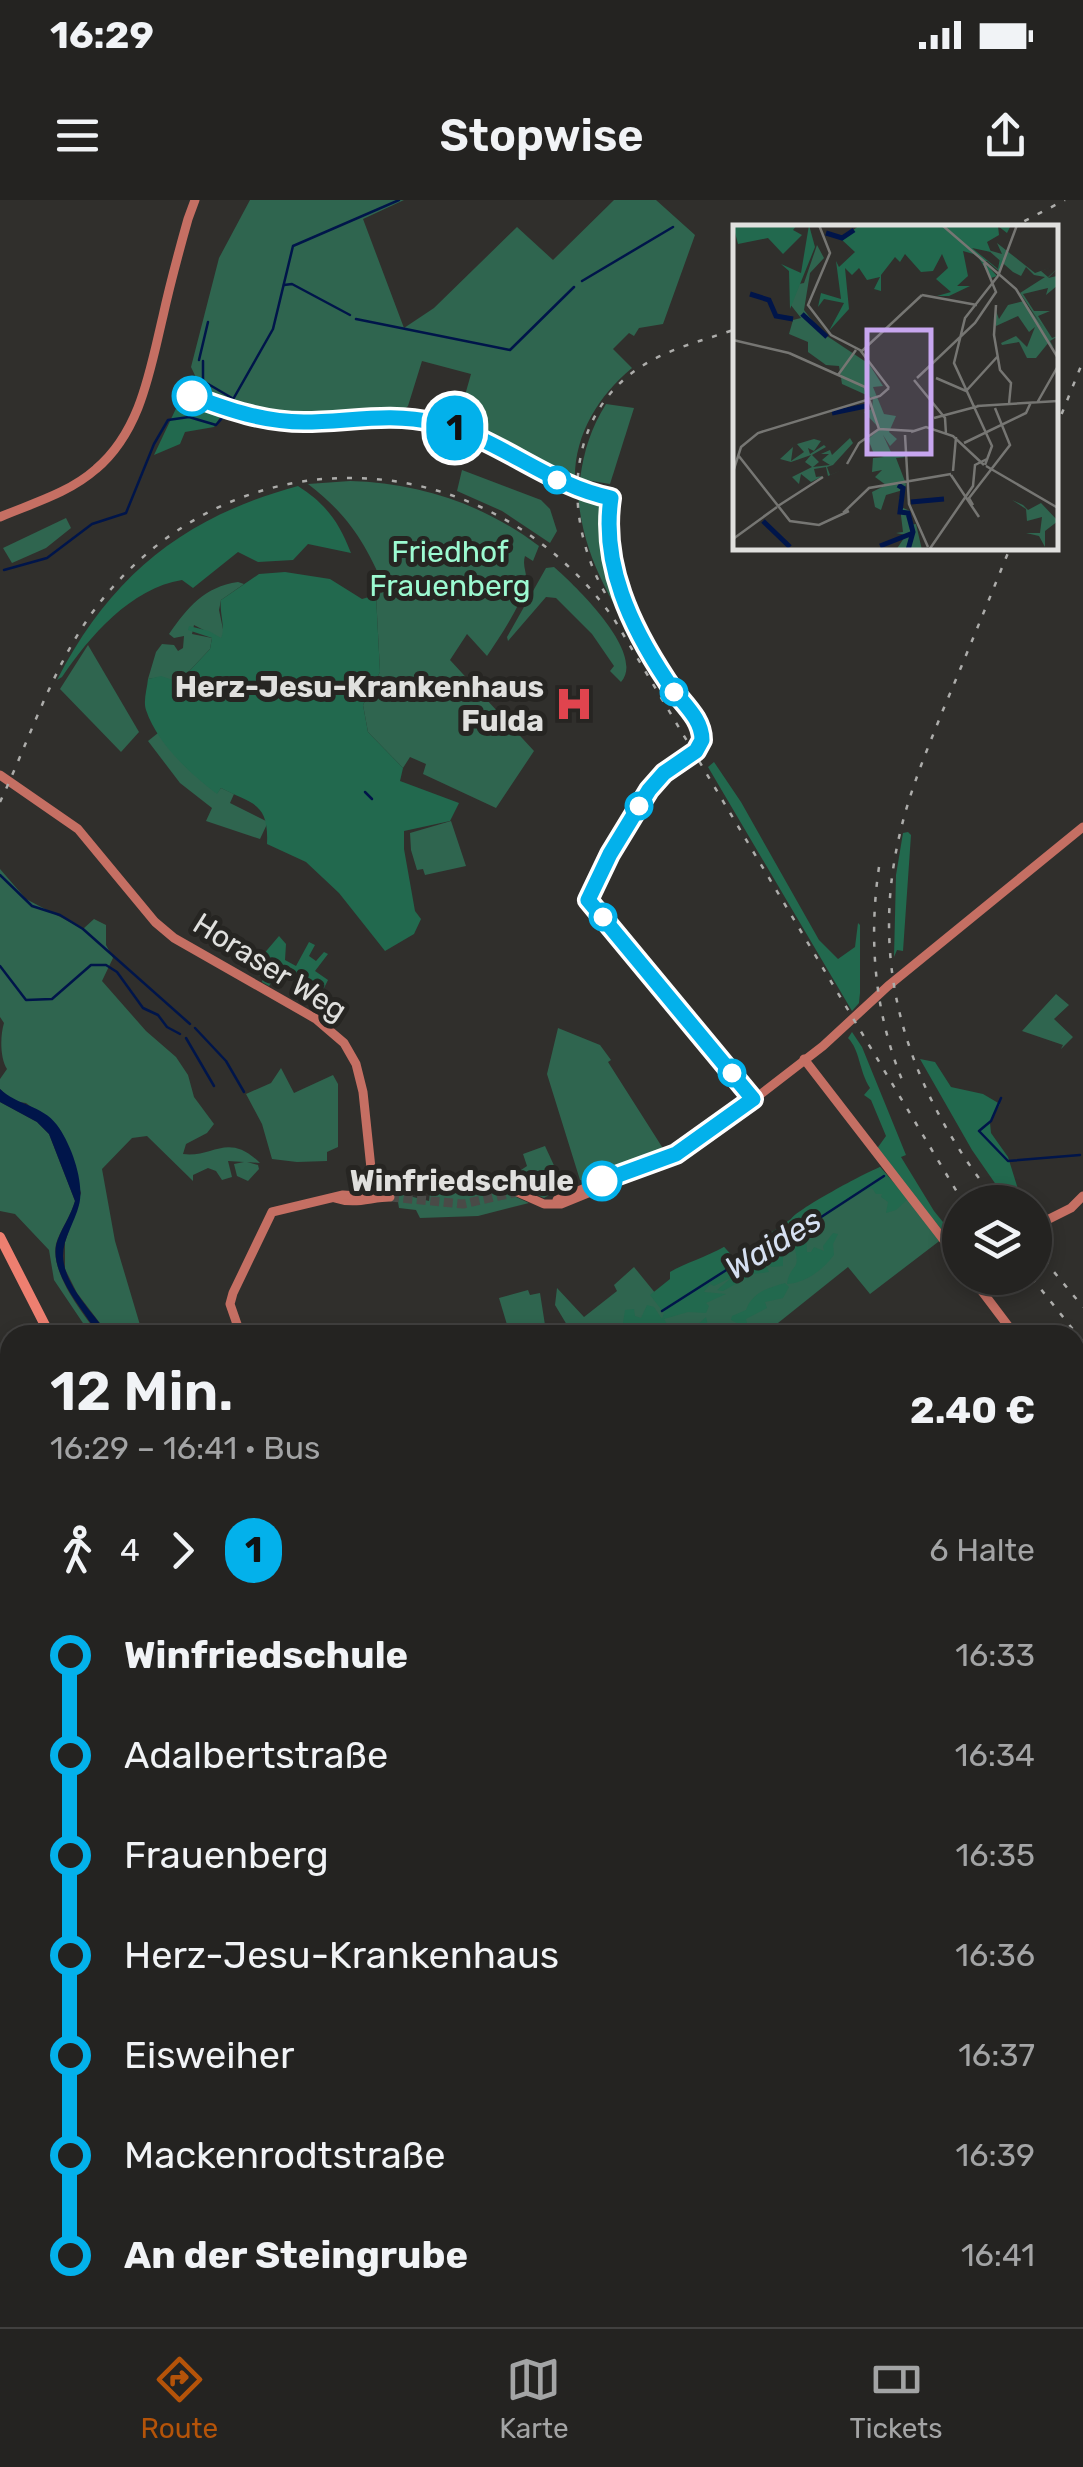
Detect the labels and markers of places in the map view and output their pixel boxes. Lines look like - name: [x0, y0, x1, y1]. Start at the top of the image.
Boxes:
- unlabelled marker: [173, 377, 211, 415]
- unlabelled marker: [544, 467, 570, 493]
- place label: Herz-Jesu-Krankenhaus Fulda: [175, 669, 544, 739]
- unlabelled marker: [661, 679, 687, 705]
- hospital icon: Herz-Jesu-Krankenhaus Fulda: [553, 683, 595, 725]
- unlabelled marker: [626, 793, 652, 819]
- unlabelled marker: [590, 904, 616, 930]
- unlabelled marker: [719, 1060, 745, 1086]
- marker: Winfriedschule: [583, 1162, 621, 1200]
- place label: Winfriedschule: [350, 1163, 574, 1199]

